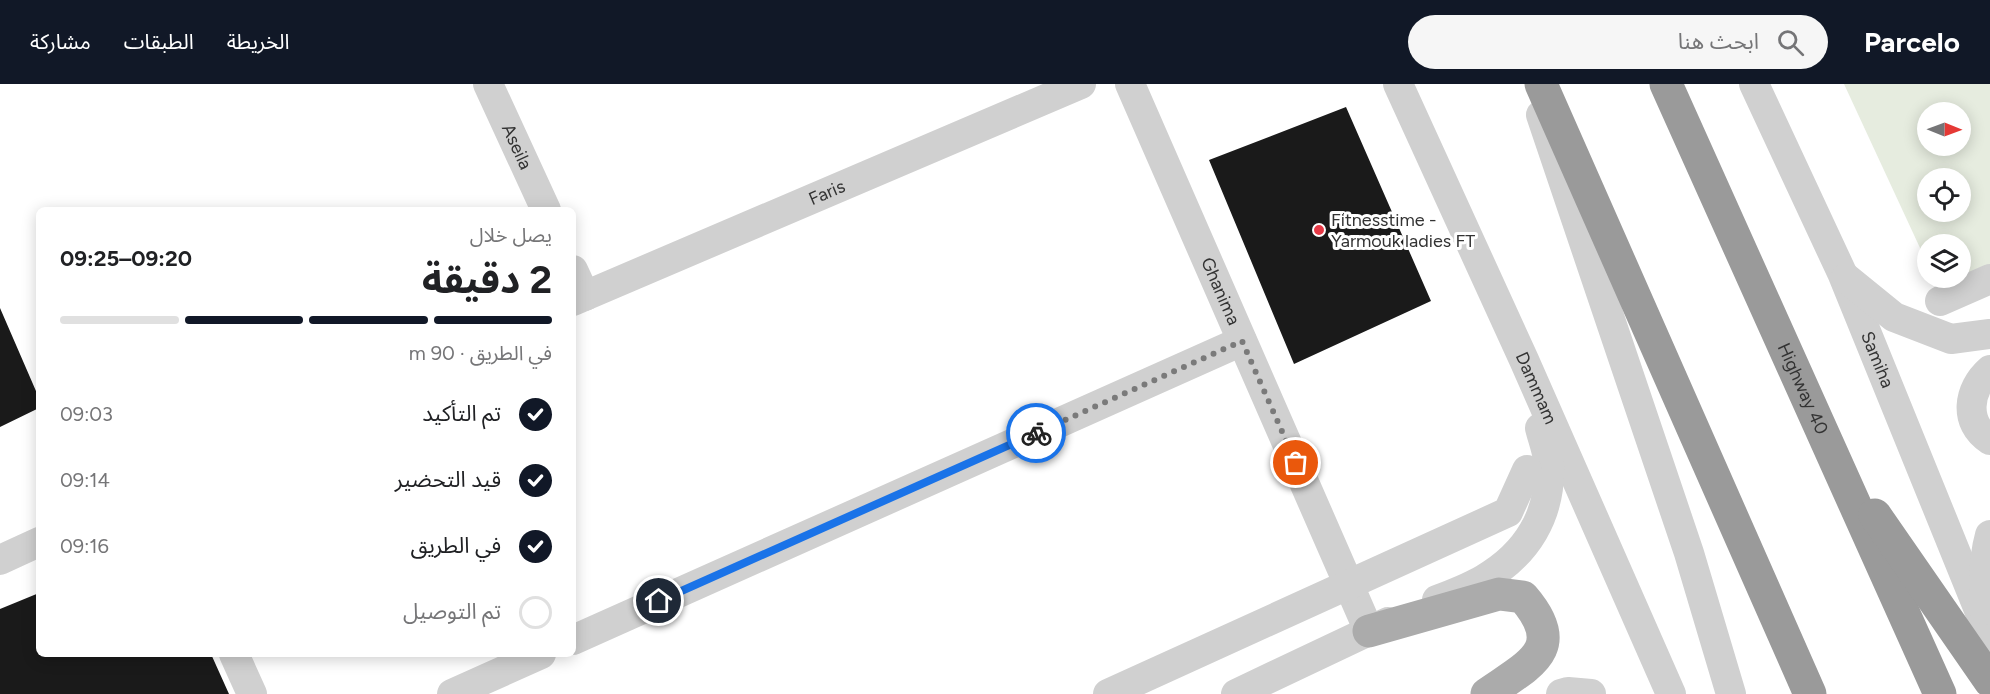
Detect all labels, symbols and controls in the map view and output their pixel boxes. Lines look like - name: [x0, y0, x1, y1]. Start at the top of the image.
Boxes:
- search box: [1408, 15, 1828, 69]
- text: Parcelo: [1864, 25, 1960, 59]
- icon: search: [1774, 26, 1807, 59]
- text: ابحث هنا: [1678, 28, 1759, 55]
- text: مشاركة: [30, 29, 91, 54]
- text: الطبقات: [124, 29, 194, 54]
- text: الخريطة: [227, 29, 290, 54]
- north arrow: [1917, 102, 1971, 156]
- map controls: [1917, 102, 1971, 288]
- street label: Aseila: [497, 120, 537, 173]
- button: locate: [1917, 168, 1971, 222]
- street label: Faris: [805, 175, 848, 210]
- place label: Fitnesstime - Yarmouk ladies FT: [1331, 209, 1475, 252]
- text: يصل خلال: [470, 223, 552, 247]
- marker: Fitnesstime - Yarmouk ladies FT: [1312, 223, 1326, 237]
- button: layers: [1917, 234, 1971, 288]
- text: 09:20–09:25: [60, 245, 192, 272]
- street label: Ghanima: [1196, 254, 1245, 328]
- text: 2 دقيقة: [422, 256, 552, 303]
- street label: Samiha: [1856, 328, 1899, 391]
- street label: Highway 40: [1773, 340, 1833, 438]
- text: في الطريق · 90 m: [409, 341, 552, 365]
- street label: Dammam: [1511, 348, 1562, 428]
- icon: check: [519, 398, 552, 431]
- text: تم التأكيد: [422, 400, 501, 427]
- text: 09:03: [60, 402, 113, 426]
- courier: [1006, 403, 1066, 463]
- icon: bike: [1020, 417, 1053, 450]
- pin: [1270, 437, 1321, 488]
- icon: bag: [1279, 446, 1312, 479]
- icon: check: [519, 464, 552, 497]
- text: قيد التحضير: [395, 466, 501, 493]
- text: 09:14: [60, 468, 110, 492]
- icon: check: [519, 530, 552, 563]
- text: في الطريق: [411, 532, 501, 559]
- text: 09:16: [60, 534, 109, 558]
- pin: [633, 575, 684, 626]
- icon: home: [642, 584, 675, 617]
- text: تم التوصيل: [403, 598, 501, 625]

